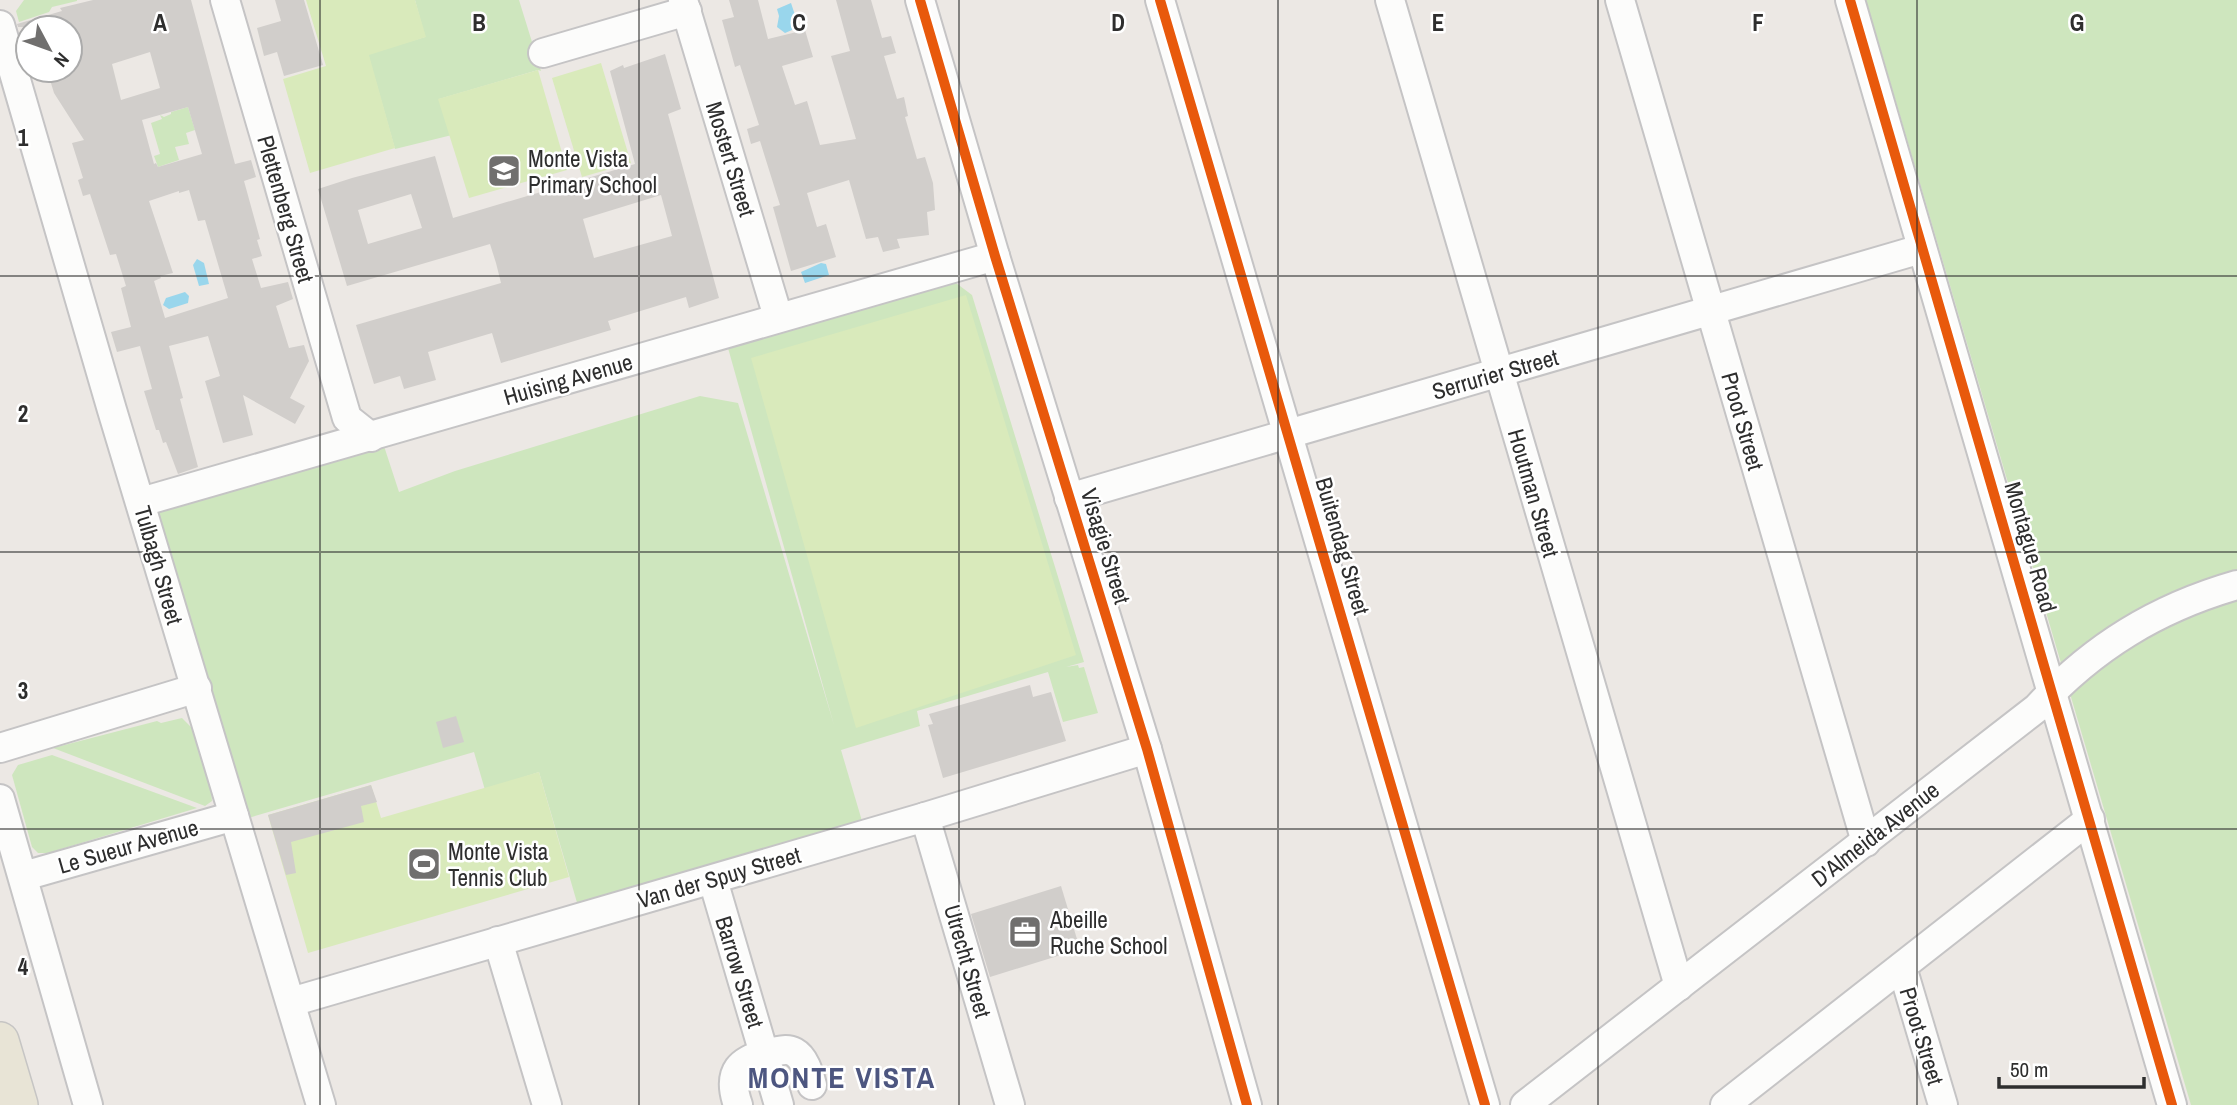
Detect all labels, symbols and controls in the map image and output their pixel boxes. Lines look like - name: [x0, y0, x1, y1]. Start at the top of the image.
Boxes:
- text: A: [153, 7, 167, 38]
- text: B: [472, 7, 486, 38]
- text: C: [792, 7, 806, 38]
- text: D: [1111, 7, 1125, 38]
- text: E: [1432, 7, 1444, 38]
- text: F: [1752, 7, 1764, 38]
- text: G: [2070, 7, 2084, 38]
- north arrow: [14, 14, 84, 84]
- text: N: [48, 47, 75, 73]
- street label: Mostert Street: [699, 98, 763, 220]
- text: 1: [18, 122, 29, 153]
- street label: Plettenberg Street: [250, 132, 322, 286]
- place label: Monte Vista Primary School: [528, 143, 657, 200]
- school or university icon: Monte Vista Primary School: [485, 152, 523, 190]
- street label: Serrurier Street: [1428, 341, 1562, 407]
- street label: Huising Avenue: [500, 346, 636, 412]
- street label: Proot Street: [1714, 368, 1772, 474]
- text: 2: [18, 398, 28, 429]
- street label: Houtman Street: [1501, 425, 1567, 561]
- street label: Buitendag Street: [1309, 474, 1377, 618]
- street label: Montague Road: [1998, 478, 2064, 616]
- street label: Visagie Street: [1074, 484, 1138, 608]
- street label: Tulbagh Street: [127, 502, 191, 628]
- text: 3: [18, 675, 28, 706]
- street label: D'Almeida Avenue: [1805, 774, 1945, 894]
- street label: Le Sueur Avenue: [54, 811, 202, 881]
- place label: Monte Vista Tennis Club: [448, 836, 549, 893]
- street label: Van der Spuy Street: [634, 839, 804, 915]
- sports icon: Monte Vista Tennis Club: [405, 845, 443, 883]
- street label: Utrecht Street: [937, 901, 999, 1021]
- place label: Abeille Ruche School: [1049, 904, 1167, 961]
- street label: Barrow Street: [708, 912, 772, 1032]
- office icon: Abeille Ruche School: [1006, 913, 1044, 951]
- text: 4: [18, 951, 29, 982]
- street label: Proot Street: [1892, 983, 1952, 1089]
- scale bar: [1999, 1046, 2144, 1090]
- text: 50 m: [2010, 1055, 2048, 1084]
- district label: MONTE VISTA: [748, 1057, 936, 1097]

